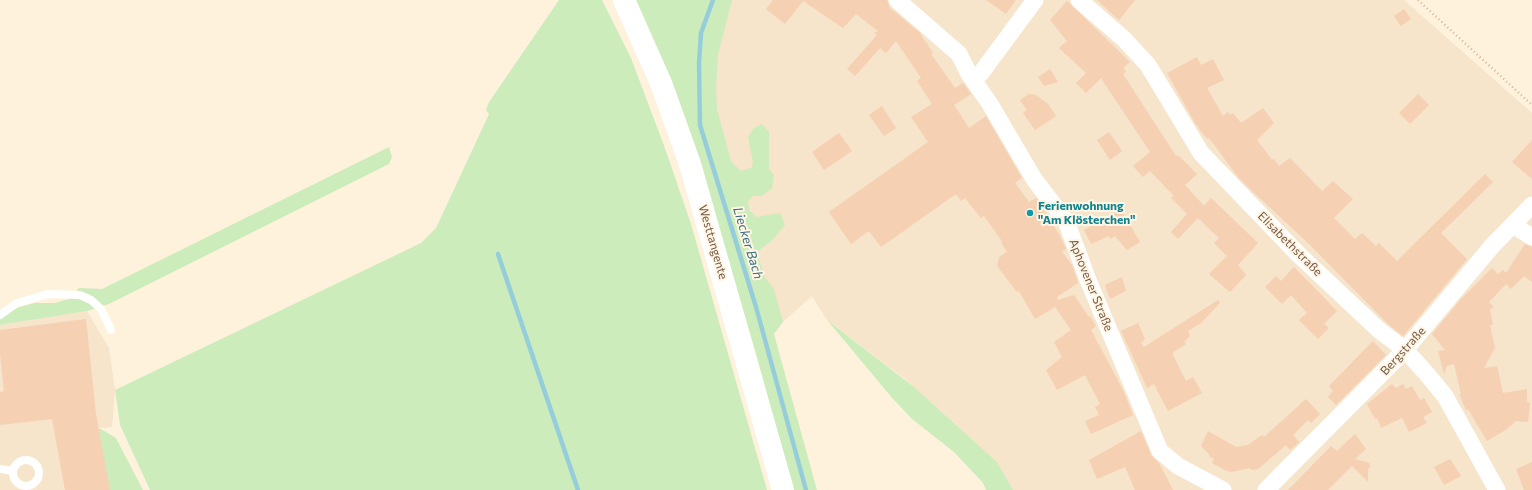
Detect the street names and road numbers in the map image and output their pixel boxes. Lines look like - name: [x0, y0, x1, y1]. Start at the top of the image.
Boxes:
- street label: Westtangente: [695, 203, 731, 281]
- street label: Elisabethstraße: [1255, 209, 1325, 279]
- street label: Aphovener Straße: [1066, 237, 1116, 333]
- street label: Bergstraße: [1377, 324, 1429, 378]

